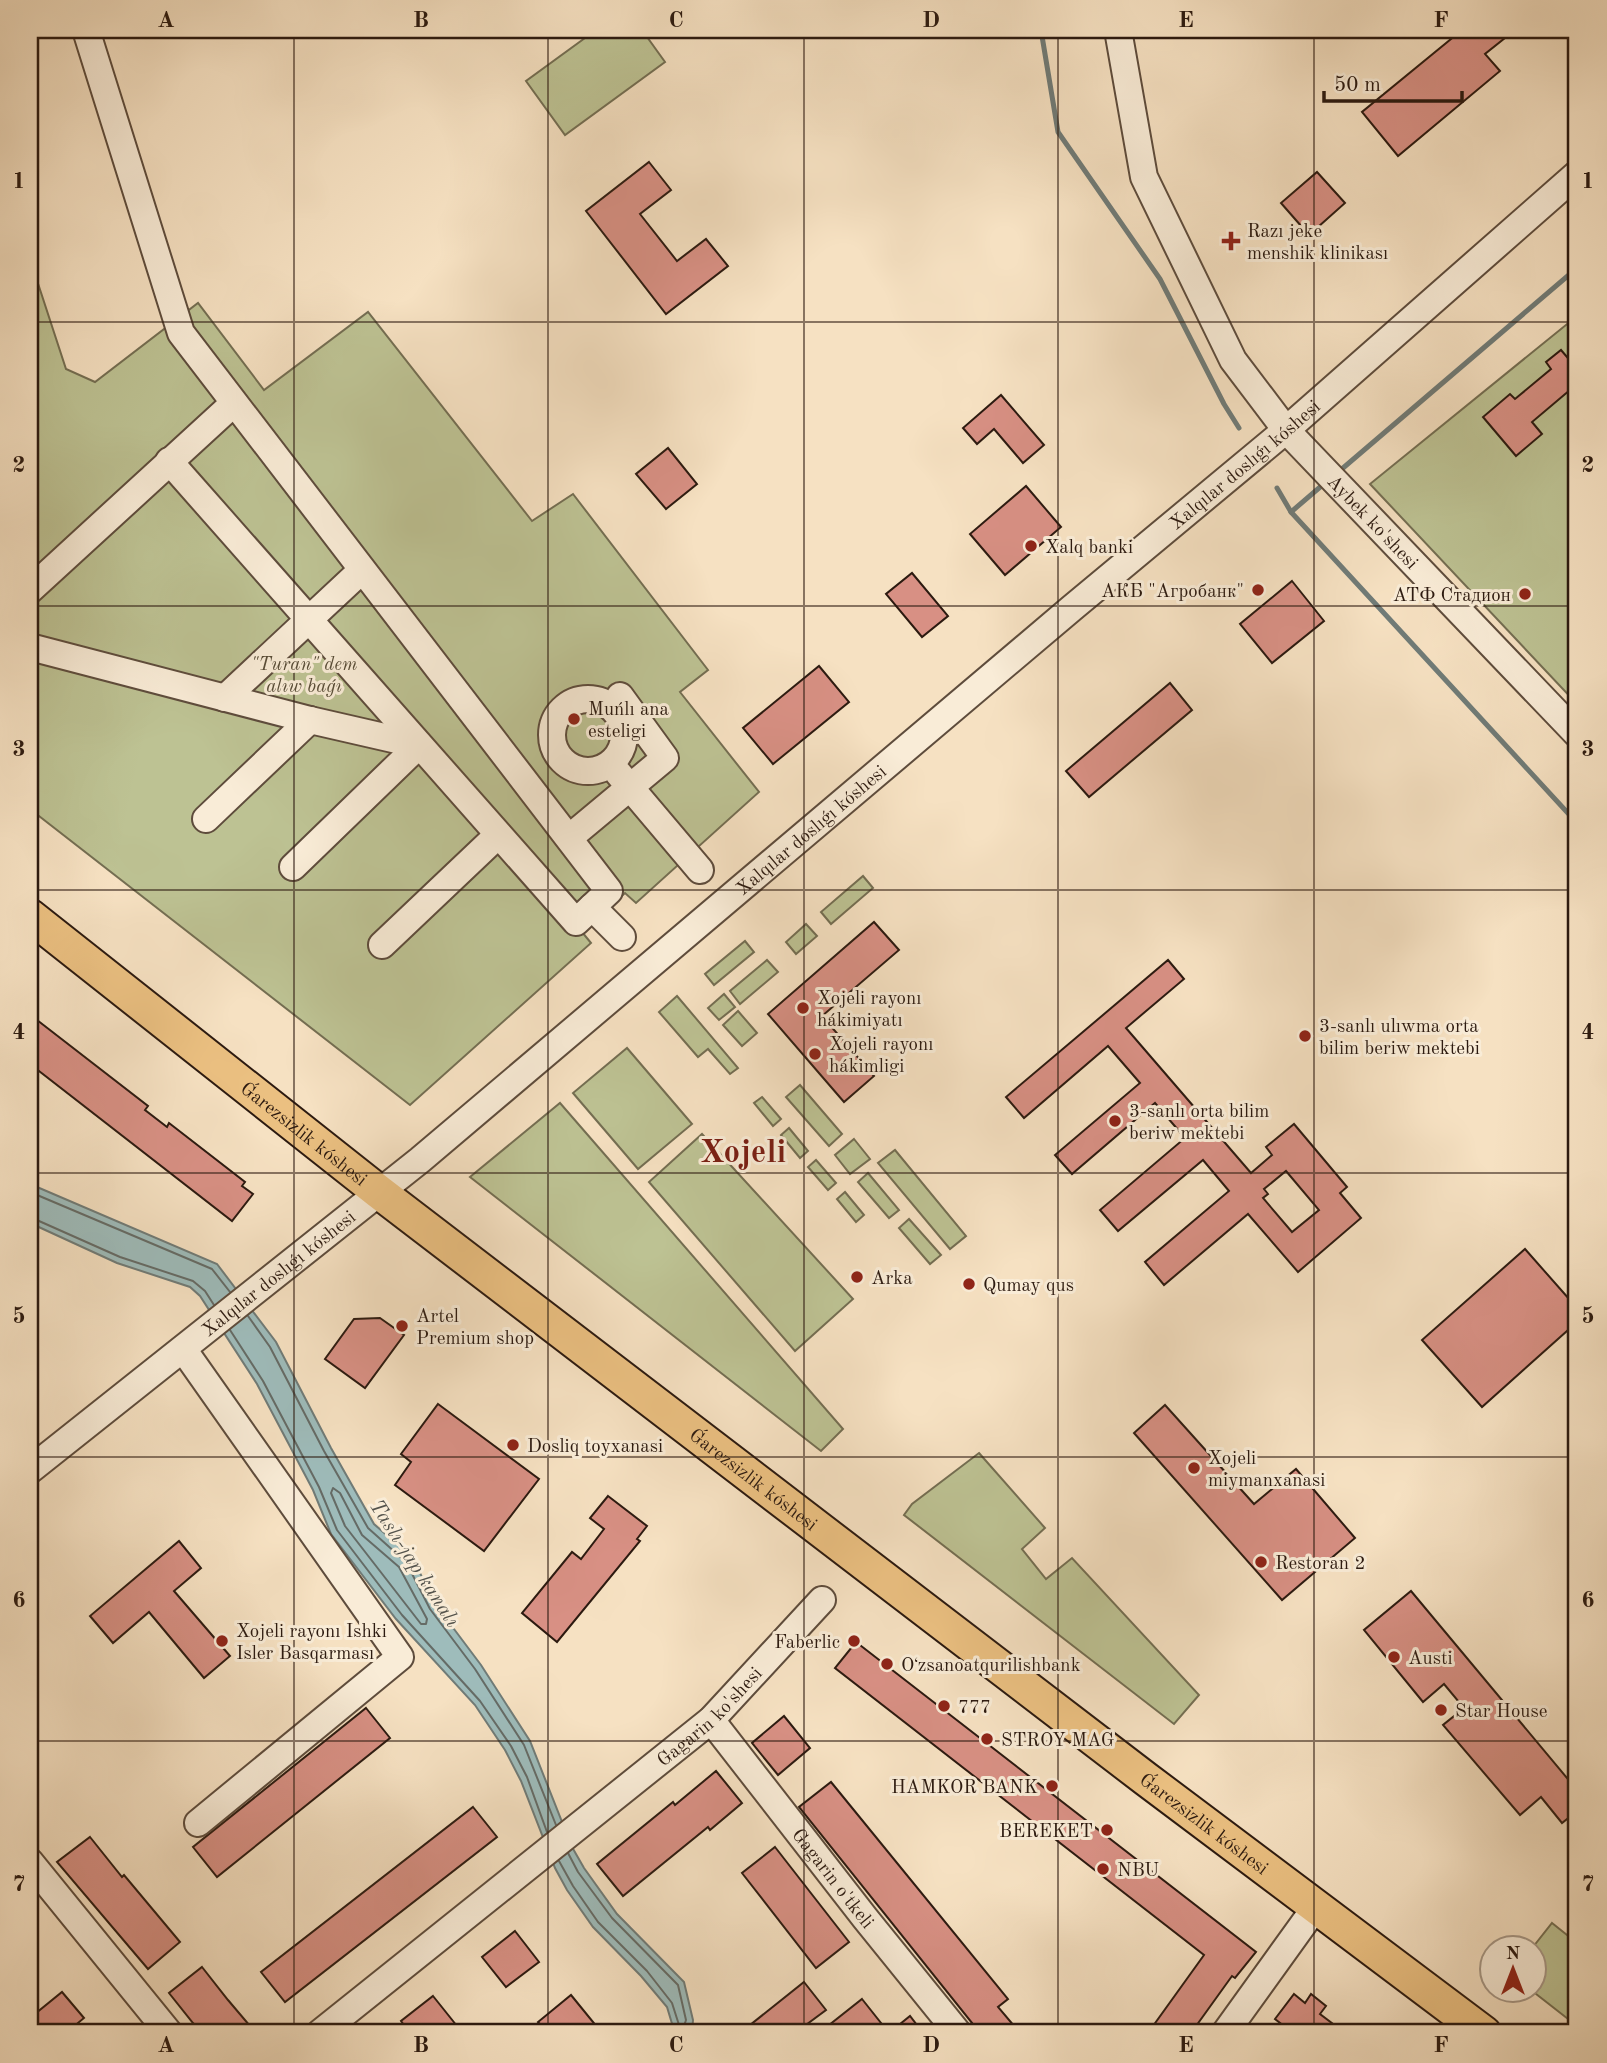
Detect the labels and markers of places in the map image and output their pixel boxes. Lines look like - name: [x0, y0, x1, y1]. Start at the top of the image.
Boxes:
- place label: Razı jeke menshik klinikası: [1247, 223, 1388, 264]
- marker: Razı jeke menshik klinikası: [1221, 231, 1241, 251]
- marker: Xalq banki: [1023, 538, 1039, 554]
- place label: Xalq banki: [1045, 539, 1133, 558]
- marker: АКБ "Агробанк": [1250, 582, 1266, 598]
- place label: АКБ "Агробанк": [1101, 583, 1244, 602]
- marker: АТФ Стадион: [1517, 586, 1533, 602]
- place label: АТФ Стадион: [1393, 587, 1511, 606]
- place label: Muńlı ana esteligi: [588, 701, 670, 742]
- marker: Muńlı ana esteligi: [566, 711, 582, 727]
- place label: Xojeli rayonı hákimiyatı: [817, 990, 921, 1031]
- marker: Xojeli rayonı hákimiyatı: [795, 1000, 811, 1016]
- place label: 3-sanlı ulıwma orta bilim beriw mektebi: [1319, 1018, 1480, 1059]
- marker: 3-sanlı ulıwma orta bilim beriw mektebi: [1297, 1028, 1313, 1044]
- place label: Xojeli rayonı hákimligi: [829, 1036, 933, 1077]
- marker: Xojeli rayonı hákimligi: [807, 1046, 823, 1062]
- place label: 3-sanlı orta bilim beriw mektebi: [1129, 1103, 1269, 1144]
- marker: 3-sanlı orta bilim beriw mektebi: [1107, 1113, 1123, 1129]
- marker: Arka: [849, 1269, 865, 1285]
- place label: Arka: [871, 1270, 913, 1289]
- marker: Qumay qus: [961, 1276, 977, 1292]
- place label: Qumay qus: [983, 1277, 1074, 1296]
- place label: Artel Premium shop: [416, 1308, 534, 1349]
- marker: Artel Premium shop: [394, 1318, 410, 1334]
- marker: Dosliq toyxanasi: [505, 1437, 521, 1453]
- place label: Dosliq toyxanasi: [527, 1438, 663, 1457]
- place label: Xojeli miymanxanasi: [1208, 1450, 1325, 1491]
- marker: Xojeli miymanxanasi: [1186, 1460, 1202, 1476]
- marker: Restoran 2: [1253, 1554, 1269, 1570]
- place label: Restoran 2: [1275, 1555, 1365, 1574]
- place label: Xojeli rayonı Ishki Isler Basqarması: [236, 1623, 387, 1664]
- marker: Xojeli rayonı Ishki Isler Basqarması: [214, 1633, 230, 1649]
- marker: Faberlic: [846, 1633, 862, 1649]
- place label: Faberlic: [774, 1634, 840, 1653]
- marker: Austi: [1386, 1649, 1402, 1665]
- place label: Austi: [1408, 1650, 1453, 1669]
- marker: Oʻzsanoatqurilishbank: [879, 1656, 895, 1672]
- place label: Oʻzsanoatqurilishbank: [901, 1657, 1081, 1676]
- marker: 777: [936, 1698, 952, 1714]
- place label: 777: [958, 1699, 991, 1718]
- marker: Star House: [1433, 1702, 1449, 1718]
- place label: Star House: [1455, 1703, 1547, 1722]
- marker: STROY MAG: [979, 1731, 995, 1747]
- place label: STROY MAG: [1001, 1732, 1115, 1751]
- marker: HAMKOR BANK: [1044, 1778, 1060, 1794]
- place label: HAMKOR BANK: [891, 1779, 1038, 1798]
- marker: BEREKET: [1099, 1822, 1115, 1838]
- place label: BEREKET: [999, 1823, 1093, 1842]
- marker: NBU: [1095, 1861, 1111, 1877]
- place label: NBU: [1117, 1862, 1159, 1881]

